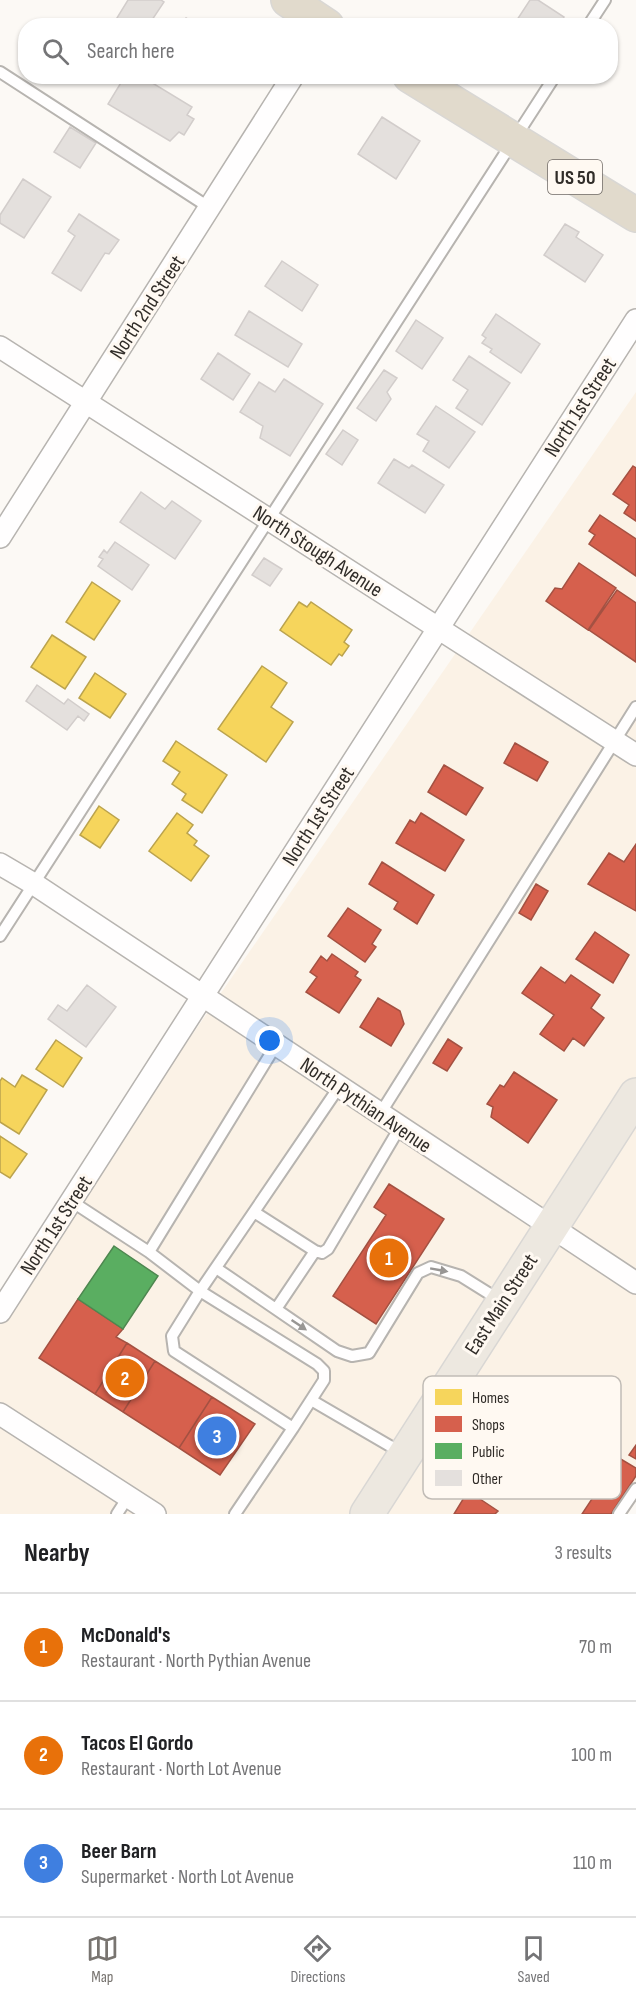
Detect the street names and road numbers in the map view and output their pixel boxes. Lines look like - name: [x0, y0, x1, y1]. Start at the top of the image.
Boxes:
- road number: US 50: [548, 160, 602, 194]
- street label: North 2nd Street: [105, 251, 190, 364]
- street label: North 1st Street: [539, 353, 622, 462]
- street label: North Stough Avenue: [248, 500, 387, 603]
- street label: North 1st Street: [277, 762, 360, 871]
- street label: North Pythian Avenue: [295, 1052, 436, 1159]
- street label: North 1st Street: [15, 1171, 98, 1280]
- street label: East Main Street: [460, 1249, 543, 1359]

